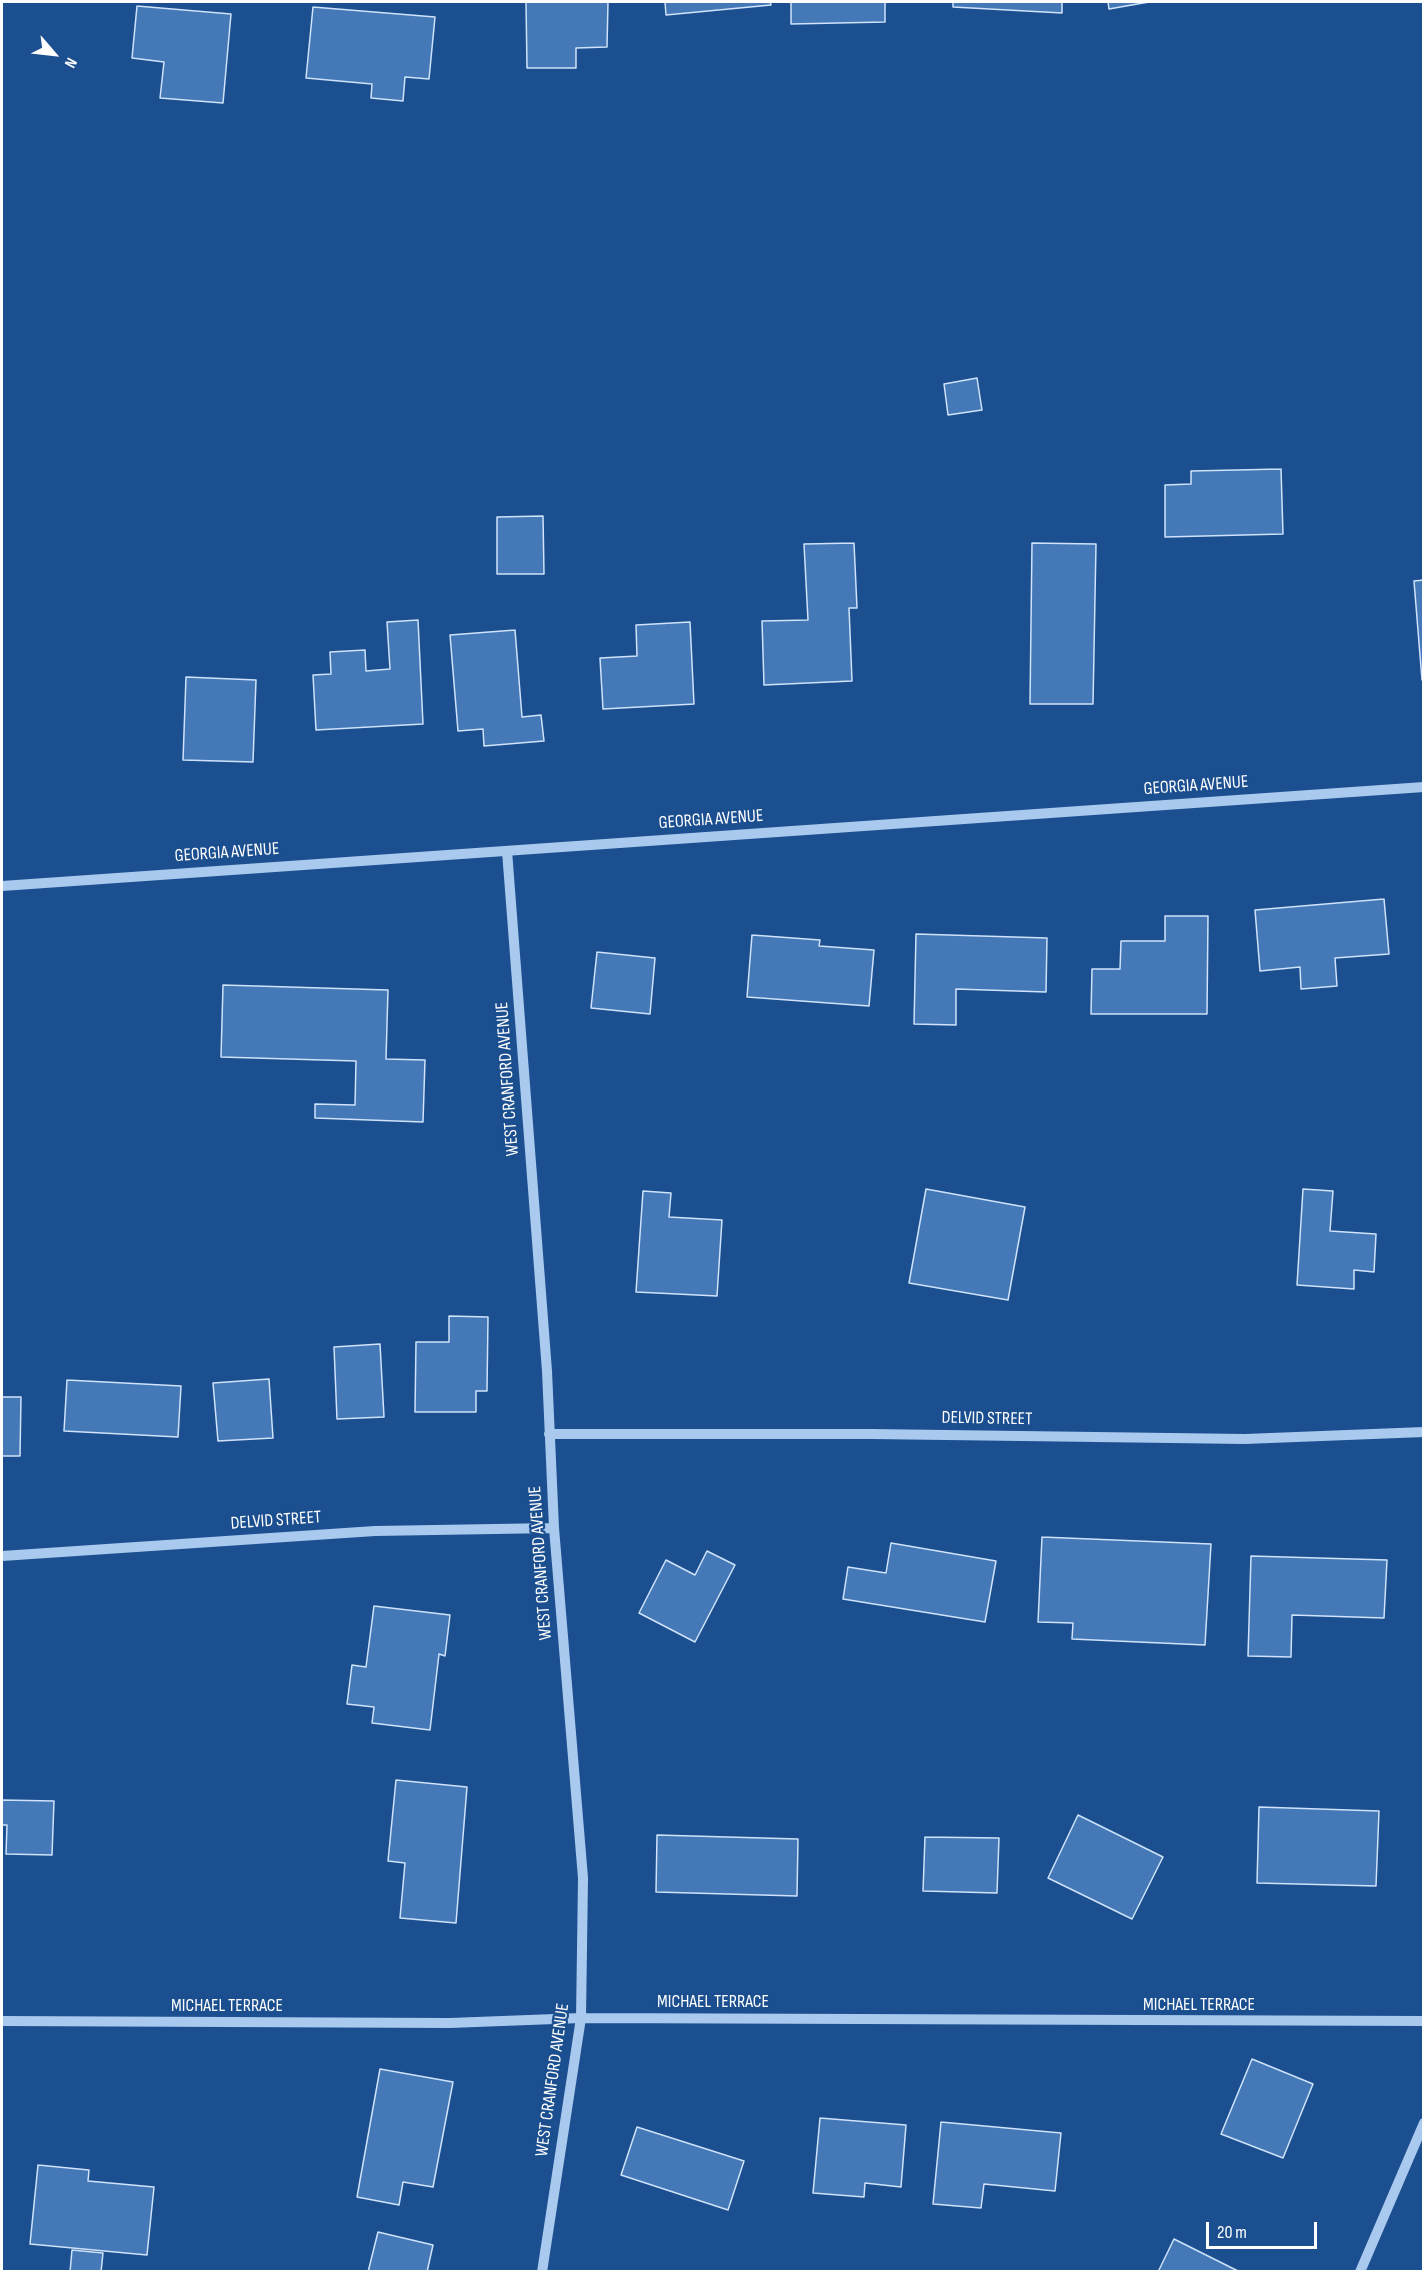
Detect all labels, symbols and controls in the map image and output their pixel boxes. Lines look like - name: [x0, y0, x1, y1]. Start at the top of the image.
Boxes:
- north arrow: [24, 24, 84, 84]
- text: N: [60, 54, 81, 71]
- street label: GEORGIA AVENUE: [1143, 772, 1249, 800]
- street label: GEORGIA AVENUE: [658, 806, 764, 834]
- street label: GEORGIA AVENUE: [174, 839, 280, 867]
- street label: WEST CRANFORD AVENUE: [492, 1001, 524, 1157]
- street label: DELVID STREET: [941, 1407, 1033, 1431]
- street label: WEST CRANFORD AVENUE: [525, 1485, 557, 1641]
- street label: DELVID STREET: [230, 1507, 322, 1535]
- street label: MICHAEL TERRACE: [657, 1991, 769, 2013]
- street label: MICHAEL TERRACE: [1143, 1994, 1255, 2016]
- street label: MICHAEL TERRACE: [171, 1995, 283, 2017]
- street label: WEST CRANFORD AVENUE: [532, 2002, 574, 2158]
- scale bar: [1209, 2210, 1320, 2248]
- text: 20 m: [1217, 2222, 1247, 2243]

